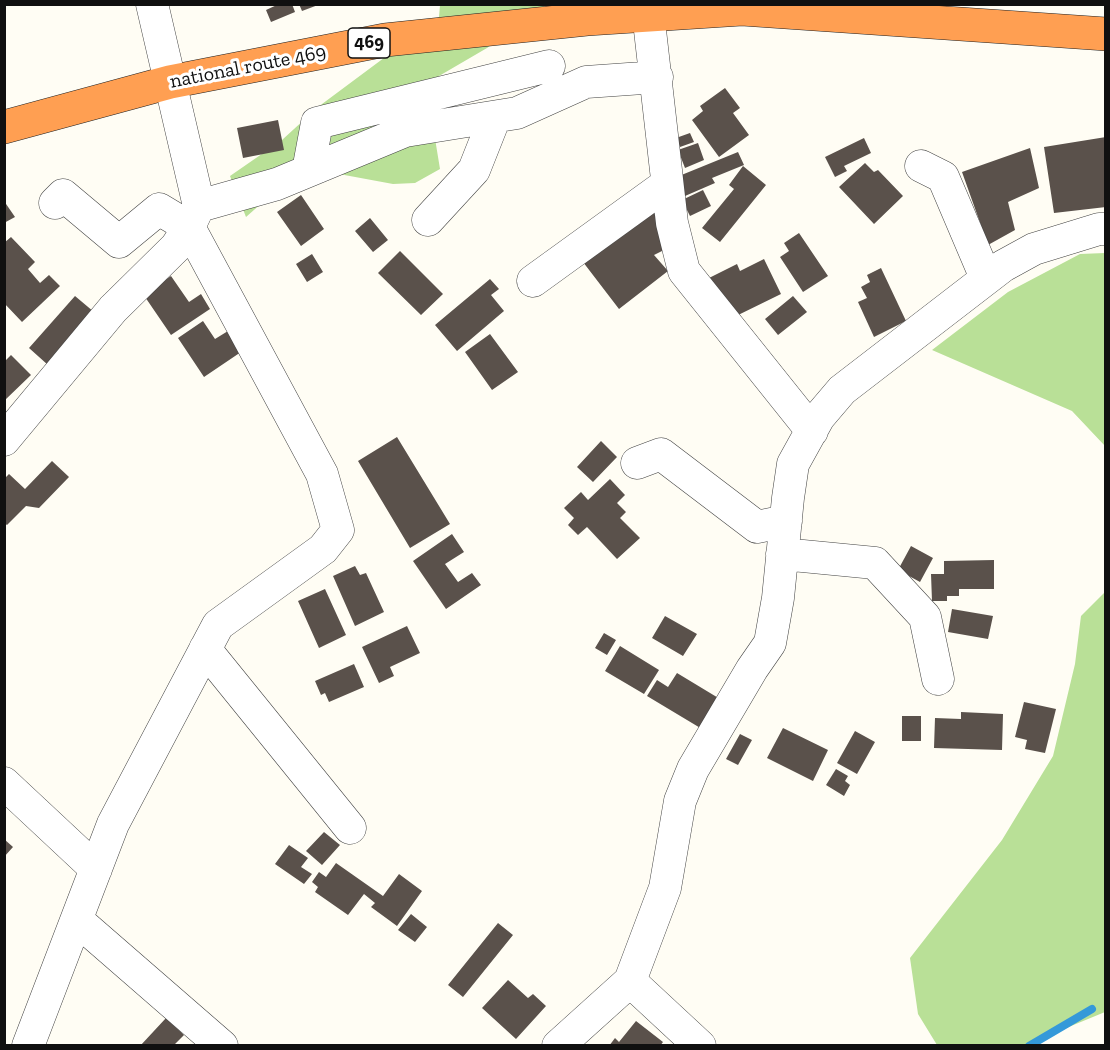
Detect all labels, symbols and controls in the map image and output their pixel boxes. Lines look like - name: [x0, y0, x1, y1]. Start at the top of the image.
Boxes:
- road number: 469: [348, 28, 390, 58]
- street label: national route 469: [168, 40, 328, 94]

